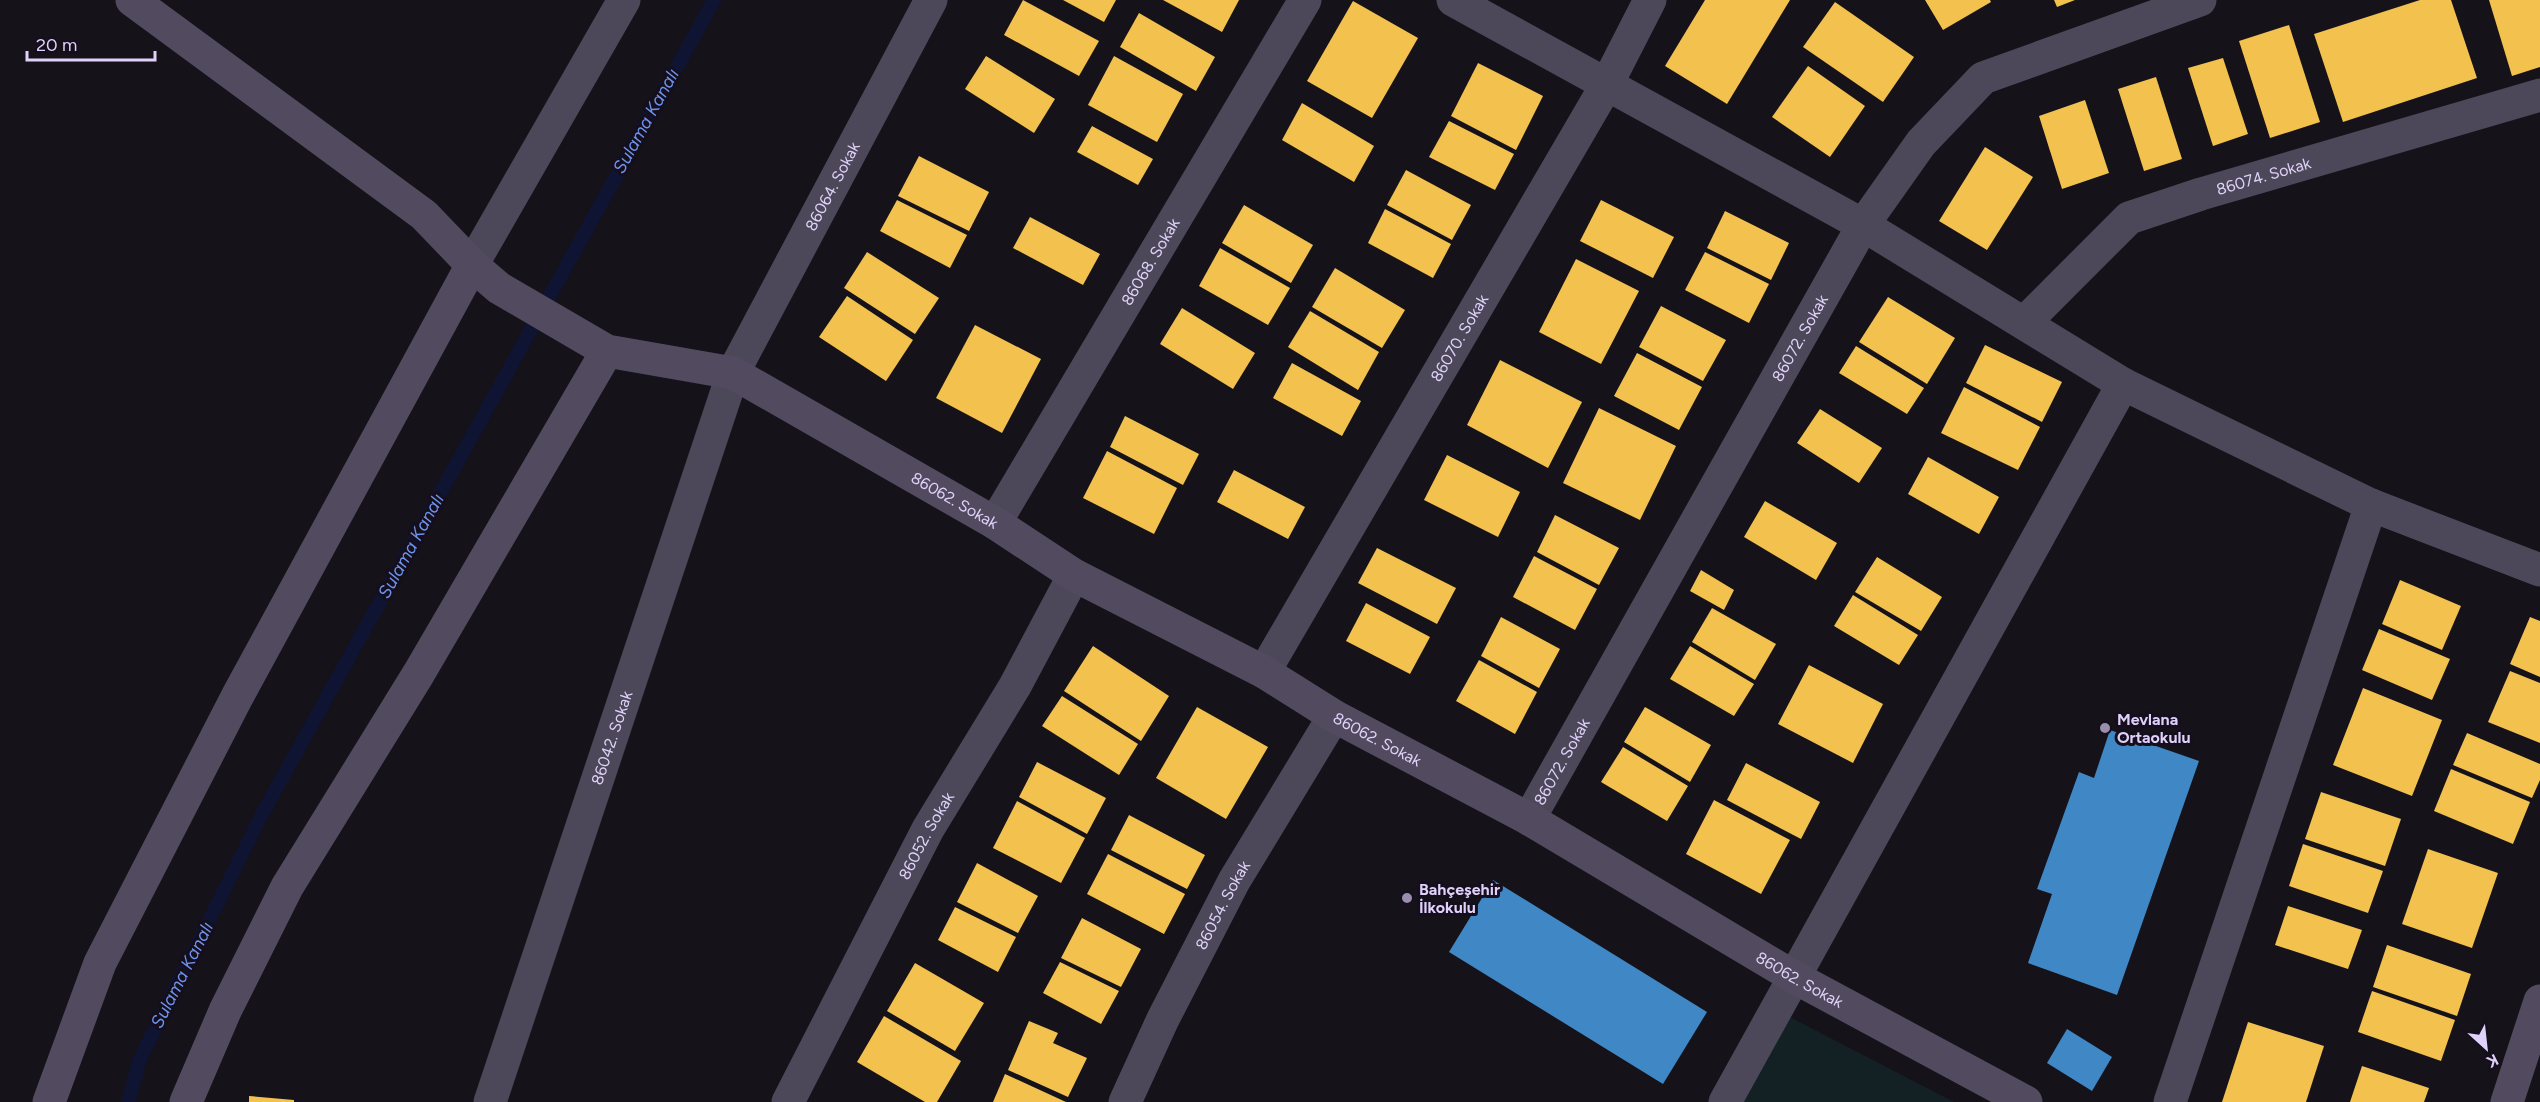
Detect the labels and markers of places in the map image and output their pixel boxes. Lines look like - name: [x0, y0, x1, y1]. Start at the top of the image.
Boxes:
- place label: Mevlana Ortaokulu: [2117, 710, 2191, 747]
- marker: Mevlana Ortaokulu: [2098, 721, 2112, 735]
- place label: Bahçeşehir İlkokulu: [1419, 880, 1500, 917]
- marker: Bahçeşehir İlkokulu: [1400, 891, 1414, 905]

